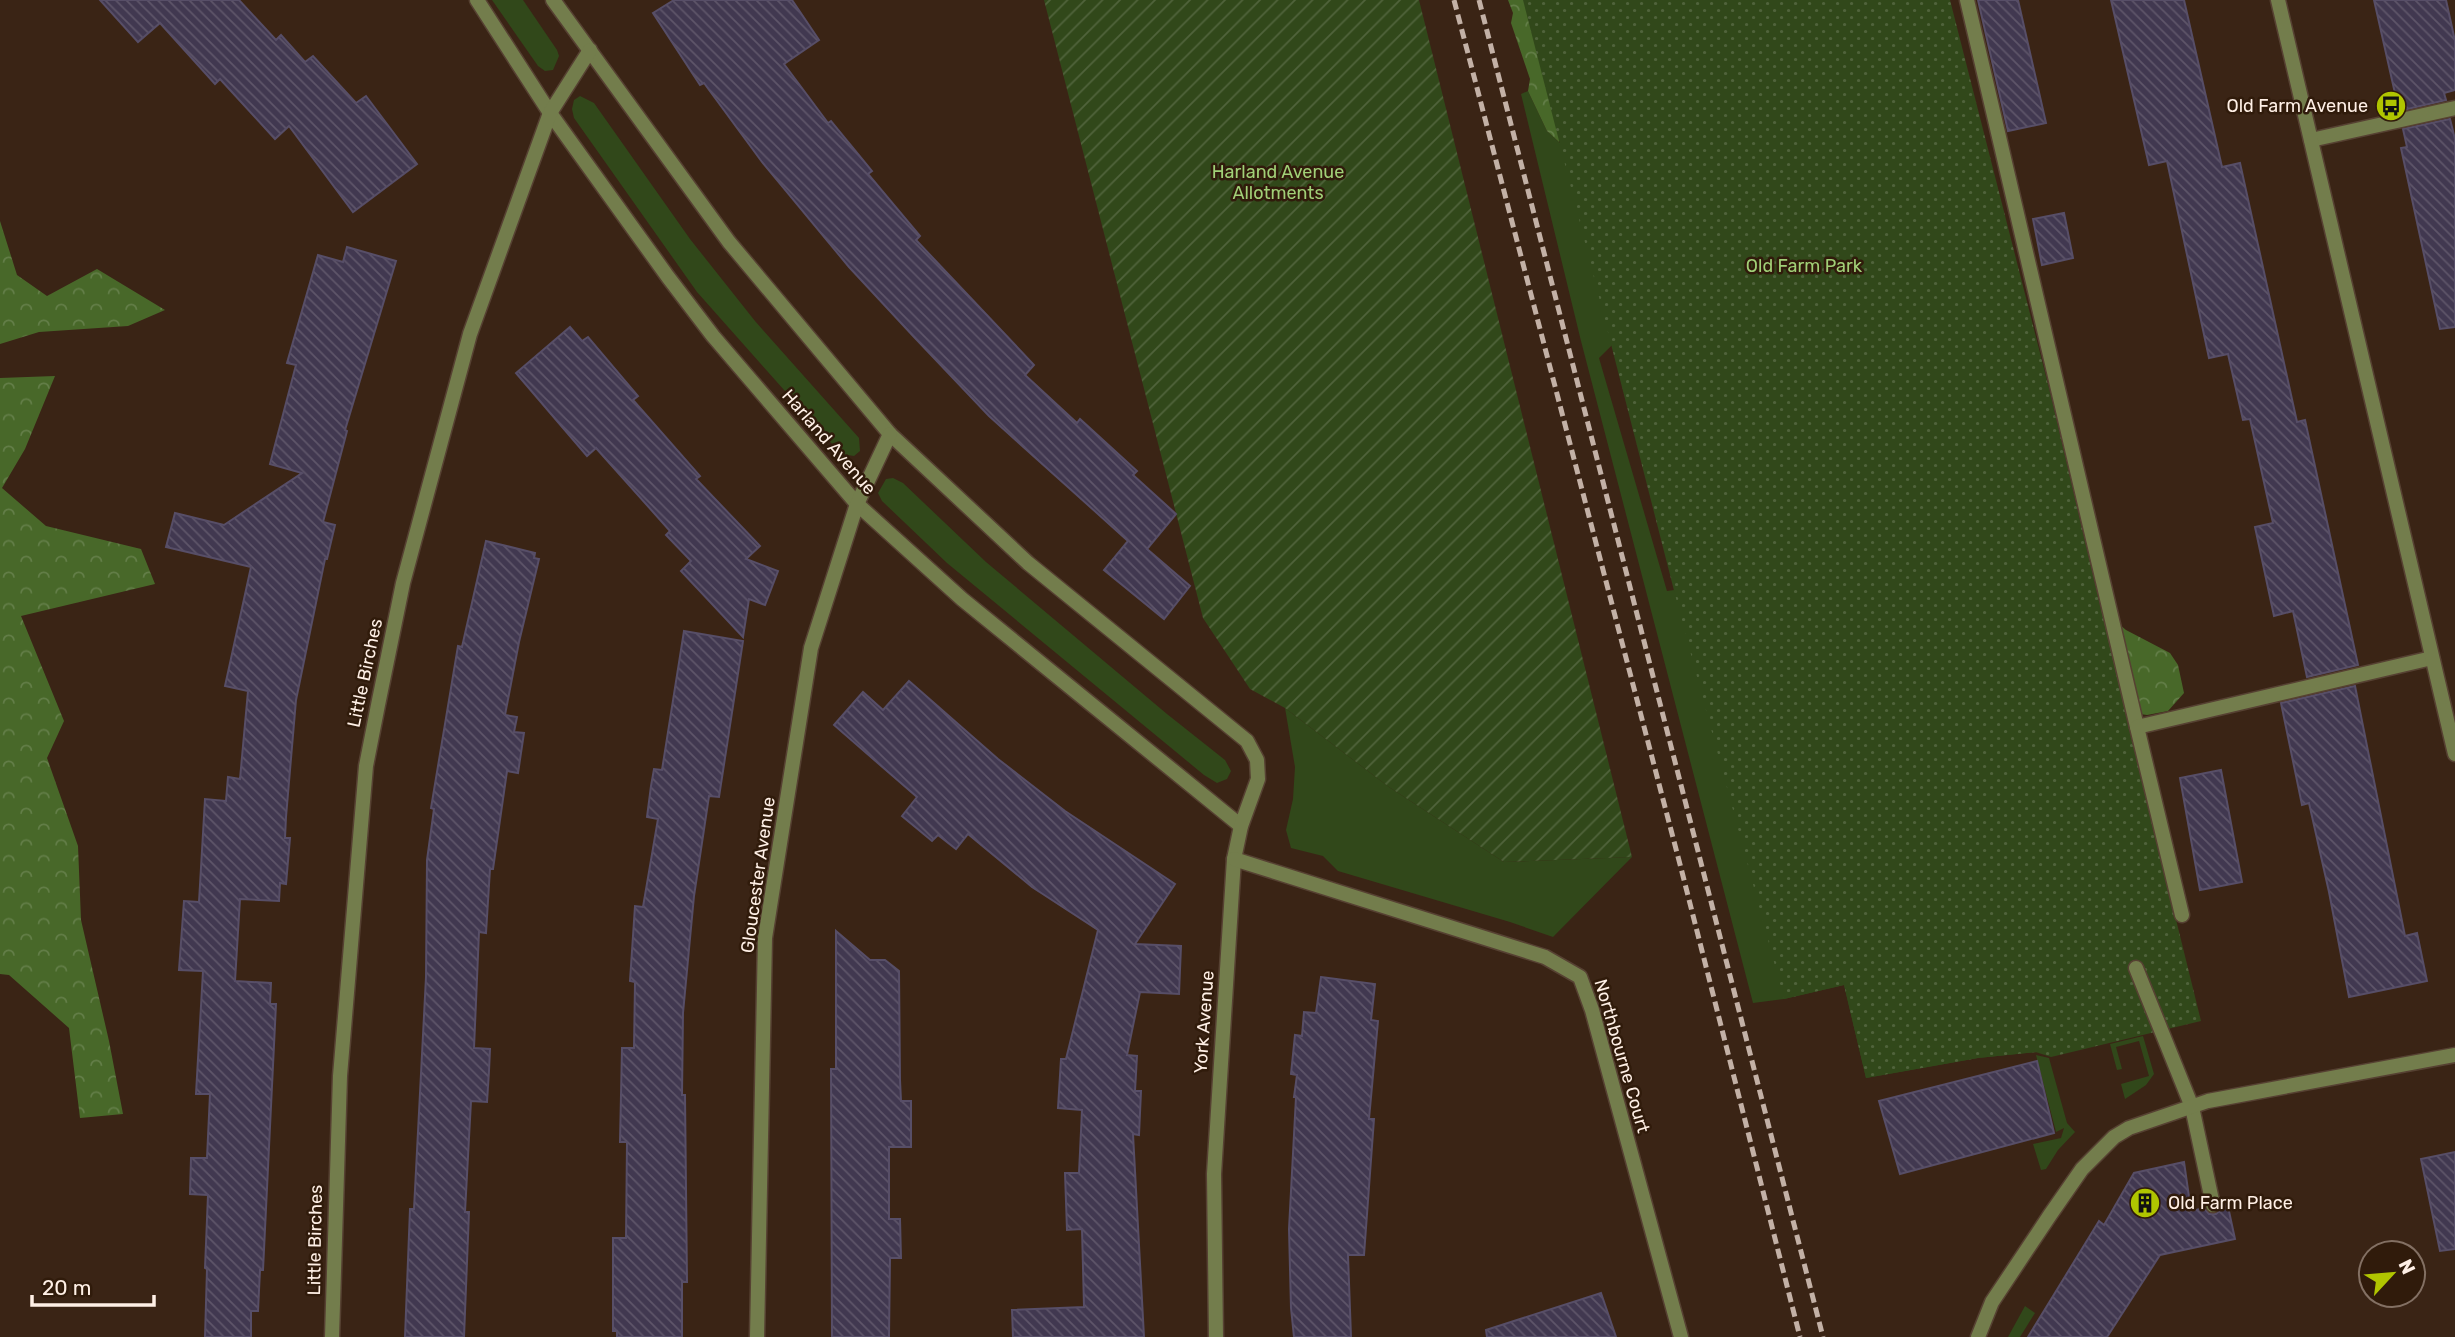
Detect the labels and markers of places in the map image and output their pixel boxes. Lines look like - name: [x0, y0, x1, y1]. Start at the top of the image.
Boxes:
- bus stop icon: Old Farm Avenue: [2374, 89, 2408, 123]
- place label: Old Farm Avenue: [2227, 95, 2368, 117]
- building icon: Old Farm Place: [2128, 1186, 2162, 1220]
- place label: Old Farm Place: [2168, 1192, 2293, 1214]

